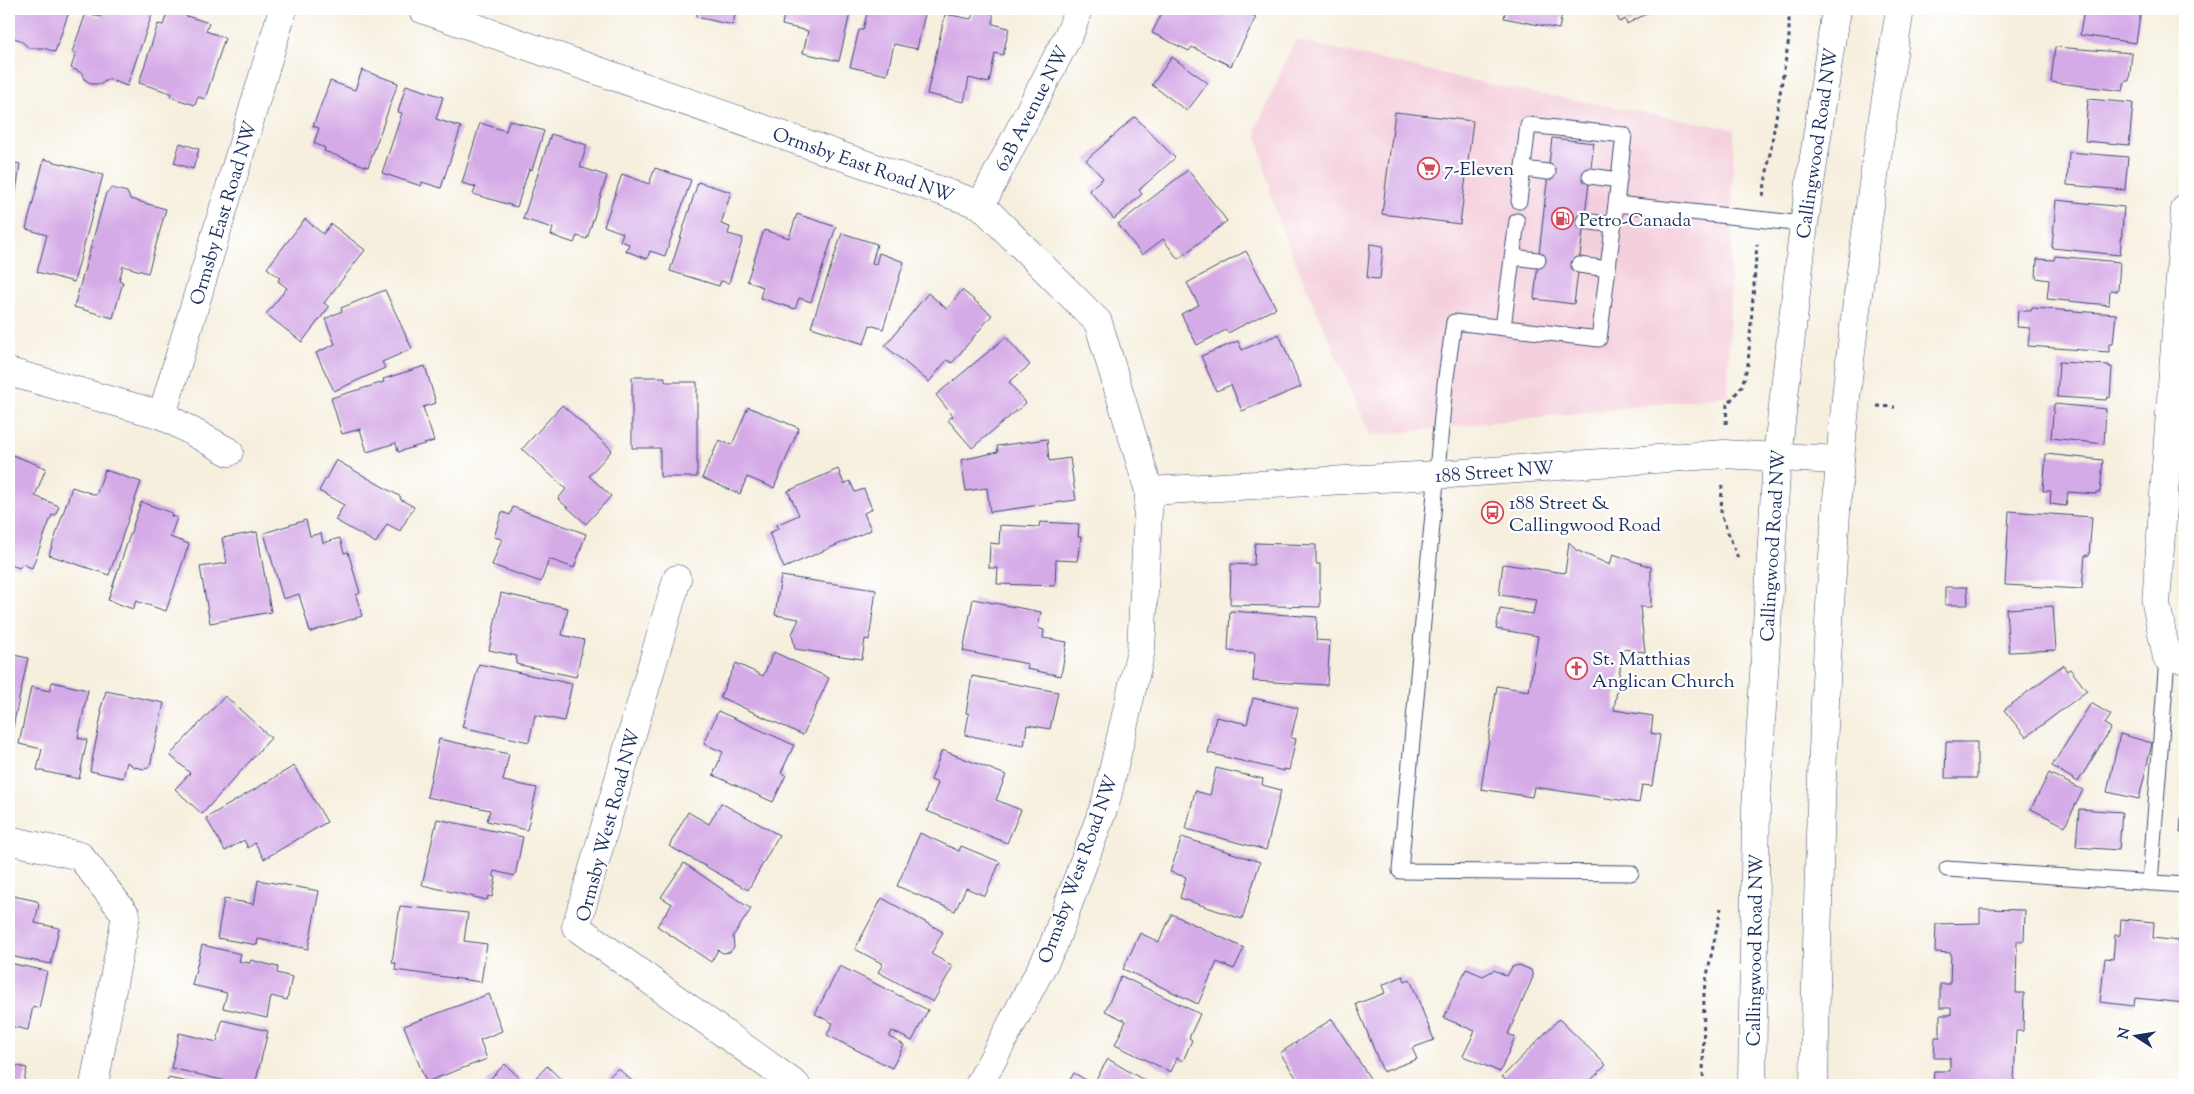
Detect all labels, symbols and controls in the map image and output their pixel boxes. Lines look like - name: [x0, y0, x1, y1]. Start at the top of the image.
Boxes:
- street label: 62B Avenue NW: [989, 42, 1077, 177]
- street label: Callingwood Road NW: [1791, 46, 1846, 240]
- street label: Ormsby East Road NW: [184, 118, 265, 309]
- street label: Ormsby East Road NW: [768, 122, 957, 211]
- supermarket icon: 7-Eleven: [1416, 156, 1440, 180]
- place label: 7-Eleven: [1444, 157, 1514, 184]
- fuel station icon: Petro-Canada: [1551, 207, 1575, 231]
- place label: Petro-Canada: [1579, 208, 1691, 235]
- street label: Callingwood Road NW: [1755, 449, 1793, 643]
- street label: 188 Street NW: [1434, 455, 1555, 491]
- place label: 188 Street & Callingwood Road: [1509, 491, 1661, 540]
- bus stop icon: 188 Street & Callingwood Road: [1481, 501, 1505, 525]
- place label: St. Matthias Anglican Church: [1592, 647, 1735, 696]
- church icon: St. Matthias Anglican Church: [1564, 657, 1588, 681]
- street label: Ormsby West Road NW: [571, 726, 648, 925]
- street label: Ormsby West Road NW: [1033, 772, 1126, 968]
- street label: Callingwood Road NW: [1742, 854, 1771, 1047]
- north arrow: [2112, 1012, 2162, 1062]
- text: N: [2114, 1026, 2136, 1041]

